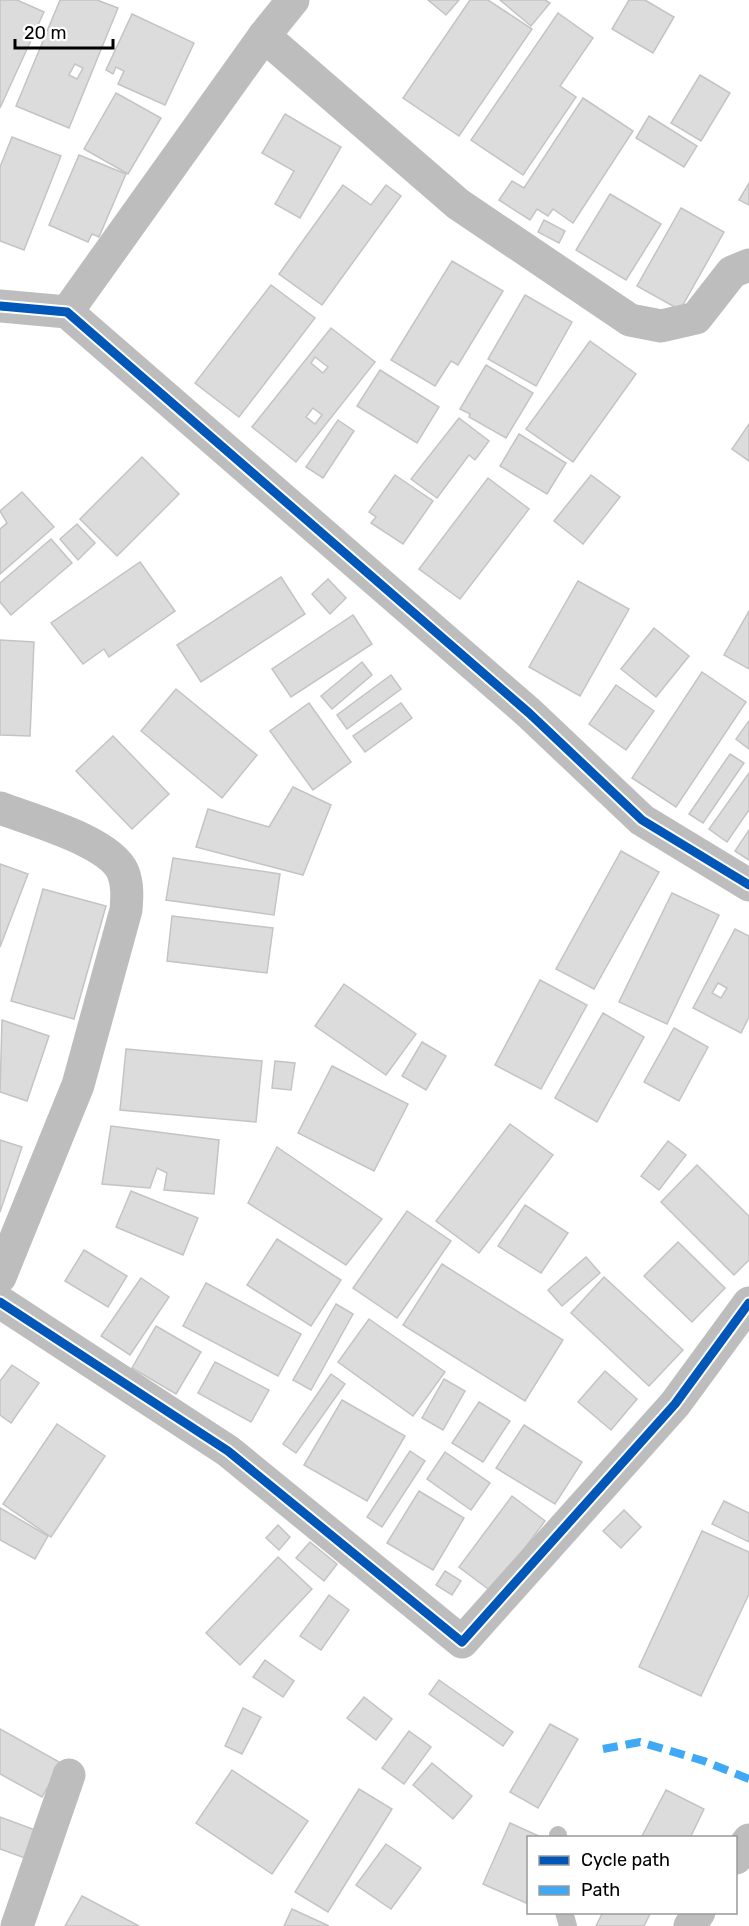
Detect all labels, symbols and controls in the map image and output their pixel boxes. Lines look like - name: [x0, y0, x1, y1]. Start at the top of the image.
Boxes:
- scale bar: [15, 12, 112, 50]
- text: 20 m: [24, 22, 66, 44]
- legend: [527, 1836, 737, 1914]
- text: Cycle path: [581, 1849, 670, 1871]
- text: Path: [581, 1879, 620, 1901]

